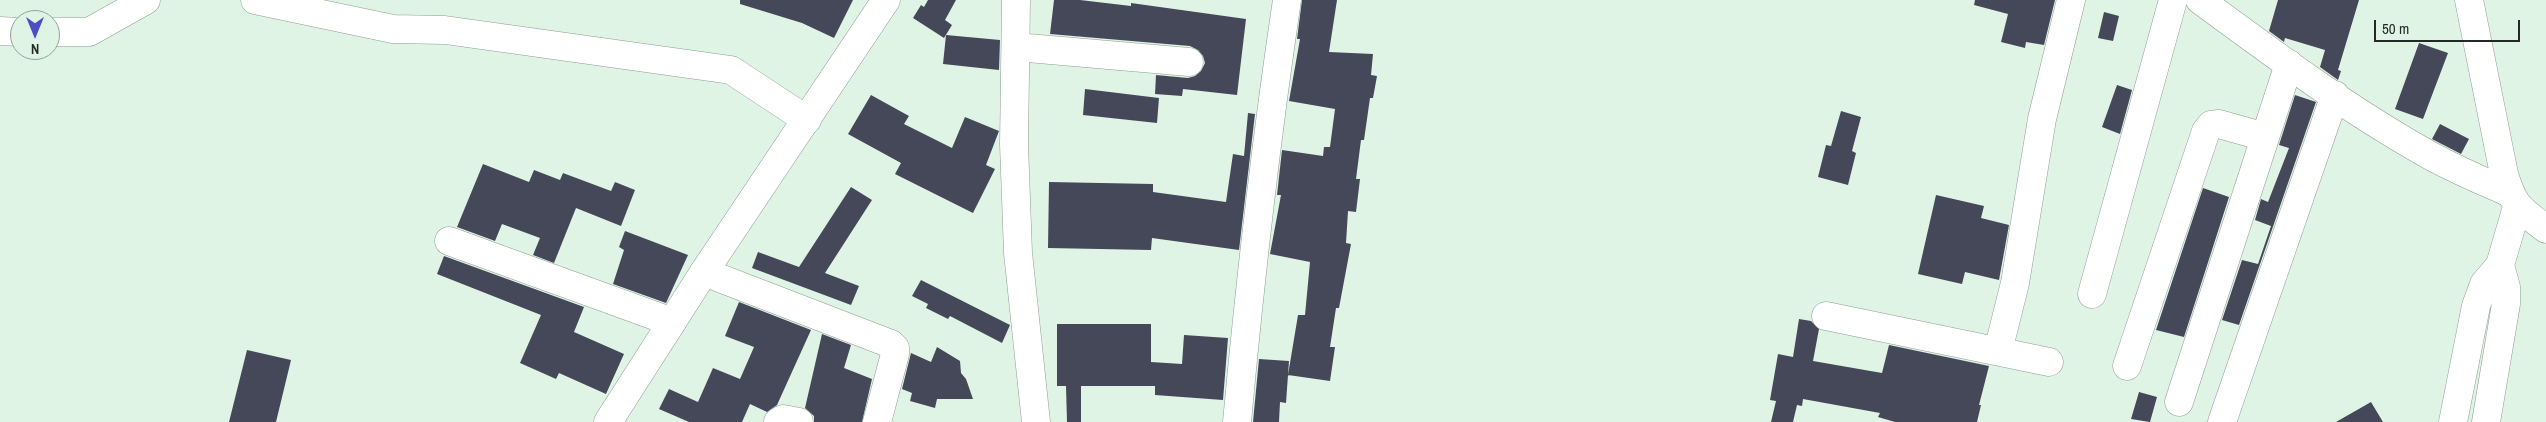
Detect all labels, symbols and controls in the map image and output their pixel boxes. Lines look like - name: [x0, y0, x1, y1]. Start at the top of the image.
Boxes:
- north arrow: [10, 10, 60, 60]
- scale bar: [2376, 10, 2522, 42]
- text: 50 m: [2382, 18, 2409, 39]
- text: N: [31, 40, 39, 58]

